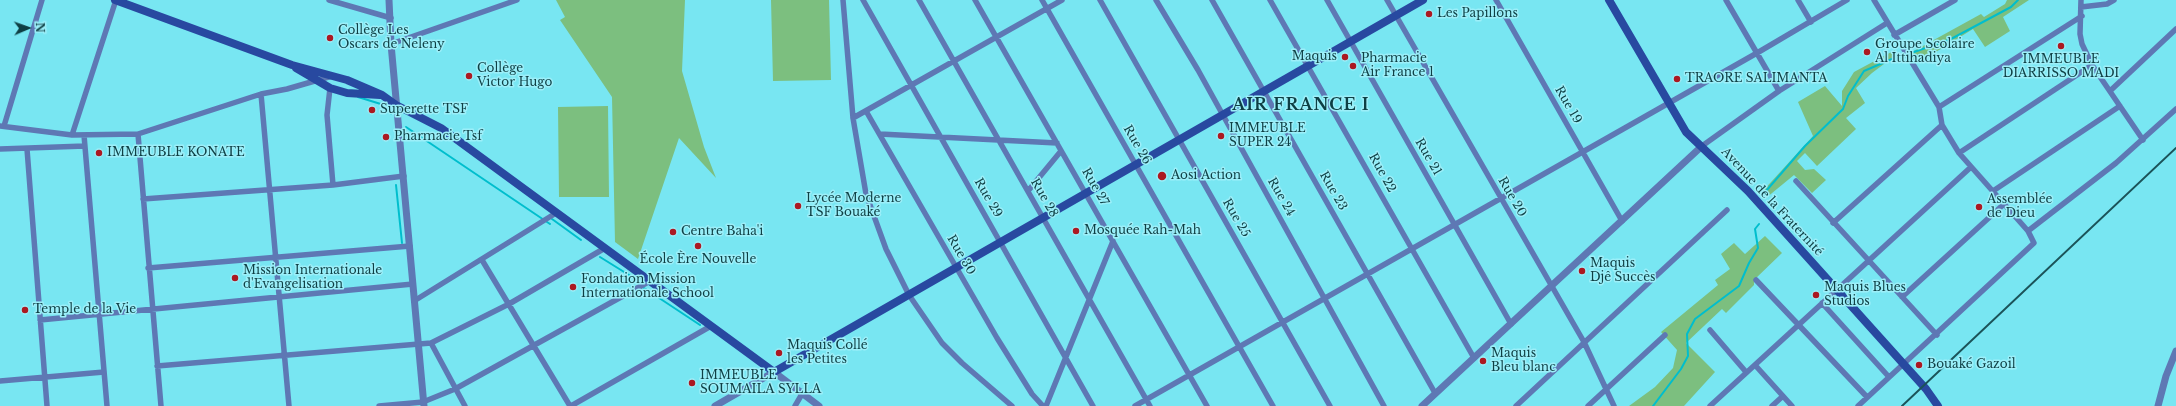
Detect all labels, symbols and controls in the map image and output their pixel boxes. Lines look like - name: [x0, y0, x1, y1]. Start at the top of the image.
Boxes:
- place label: Les Papillons: [1437, 7, 1518, 21]
- north arrow: [8, 8, 48, 48]
- marker: Les Papillons: [1424, 9, 1434, 19]
- text: N: [33, 22, 47, 33]
- place label: Collège Les Oscars de Neleny: [338, 24, 445, 52]
- marker: Collège Les Oscars de Neleny: [325, 33, 335, 43]
- place label: Groupe Scolaire Al Ittihadiya: [1875, 38, 1975, 66]
- marker: IMMEUBLE DIARRISSO MADI: [2056, 41, 2066, 51]
- marker: Groupe Scolaire Al Ittihadiya: [1862, 47, 1872, 57]
- place label: Maquis: [1292, 50, 1337, 64]
- marker: Maquis: [1340, 52, 1350, 62]
- place label: Pharmacie Air France 1: [1361, 52, 1434, 80]
- place label: IMMEUBLE DIARRISSO MADI: [2003, 53, 2119, 81]
- marker: Pharmacie Air France 1: [1348, 61, 1358, 71]
- place label: Collège Victor Hugo: [477, 62, 552, 90]
- marker: Collège Victor Hugo: [464, 71, 474, 81]
- place label: TRAORE SALIMANTA: [1685, 72, 1828, 86]
- marker: TRAORE SALIMANTA: [1672, 74, 1682, 84]
- street label: Rue 19: [1552, 84, 1584, 126]
- district label: AIR FRANCE I: [1232, 95, 1370, 115]
- place label: Superette TSF: [380, 103, 468, 117]
- marker: Superette TSF: [367, 105, 377, 115]
- place label: IMMEUBLE SUPER 24: [1229, 122, 1306, 150]
- street label: Rue 26: [1120, 123, 1154, 167]
- place label: Pharmacie Tsf: [394, 130, 482, 144]
- marker: IMMEUBLE SUPER 24: [1216, 131, 1226, 141]
- marker: Pharmacie Tsf: [381, 132, 391, 142]
- street label: Rue 21: [1412, 136, 1444, 178]
- street label: Avenue de la Fraternité: [1718, 145, 1826, 259]
- place label: IMMEUBLE KONATE: [107, 146, 245, 160]
- marker: IMMEUBLE KONATE: [94, 148, 104, 158]
- street label: Rue 22: [1365, 151, 1399, 195]
- street label: Rue 27: [1078, 166, 1112, 208]
- place label: Aosi Action: [1171, 169, 1241, 183]
- street label: Rue 23: [1316, 169, 1350, 213]
- marker: Aosi Action: [1156, 170, 1168, 182]
- street label: Rue 20: [1495, 174, 1529, 220]
- street label: Rue 24: [1264, 175, 1298, 219]
- street label: Rue 29: [971, 176, 1005, 220]
- street label: Rue 28: [1027, 176, 1061, 220]
- place label: Lycée Moderne TSF Bouaké: [806, 192, 901, 220]
- place label: Assemblée de Dieu: [1987, 193, 2052, 221]
- street label: Rue 25: [1219, 196, 1253, 240]
- marker: Lycée Moderne TSF Bouaké: [793, 201, 803, 211]
- marker: Assemblée de Dieu: [1974, 202, 1984, 212]
- place label: Mosquée Rah-Mah: [1084, 224, 1201, 238]
- place label: Centre Baha'i: [681, 225, 763, 239]
- marker: Mosquée Rah-Mah: [1071, 226, 1081, 236]
- marker: Centre Baha'i: [668, 227, 678, 237]
- street label: Rue 30: [944, 232, 978, 278]
- marker: École Ère Nouvelle: [693, 241, 703, 251]
- place label: École Ère Nouvelle: [640, 253, 756, 267]
- place label: Maquis Djê Succès: [1590, 257, 1656, 285]
- place label: Mission Internationale d'Evangelisation: [243, 264, 382, 292]
- marker: Maquis Djê Succès: [1577, 266, 1587, 276]
- marker: Mission Internationale d'Evangelisation: [230, 273, 240, 283]
- place label: Fondation Mission Internationale School: [581, 273, 714, 301]
- place label: Maquis Blues Studios: [1824, 281, 1906, 309]
- marker: Fondation Mission Internationale School: [568, 282, 578, 292]
- marker: Maquis Blues Studios: [1811, 290, 1821, 300]
- place label: Temple de la Vie: [33, 303, 136, 317]
- marker: Temple de la Vie: [20, 305, 30, 315]
- place label: Maquis Collé les Petites: [787, 339, 868, 367]
- place label: Maquis Bleu blanc: [1491, 347, 1556, 375]
- marker: Maquis Collé les Petites: [774, 348, 784, 358]
- marker: Maquis Bleu blanc: [1478, 356, 1488, 366]
- place label: Bouaké Gazoil: [1927, 358, 2016, 372]
- marker: Bouaké Gazoil: [1914, 360, 1924, 370]
- place label: IMMEUBLE SOUMAILA SYLLA: [700, 369, 821, 397]
- marker: IMMEUBLE SOUMAILA SYLLA: [687, 378, 697, 388]

